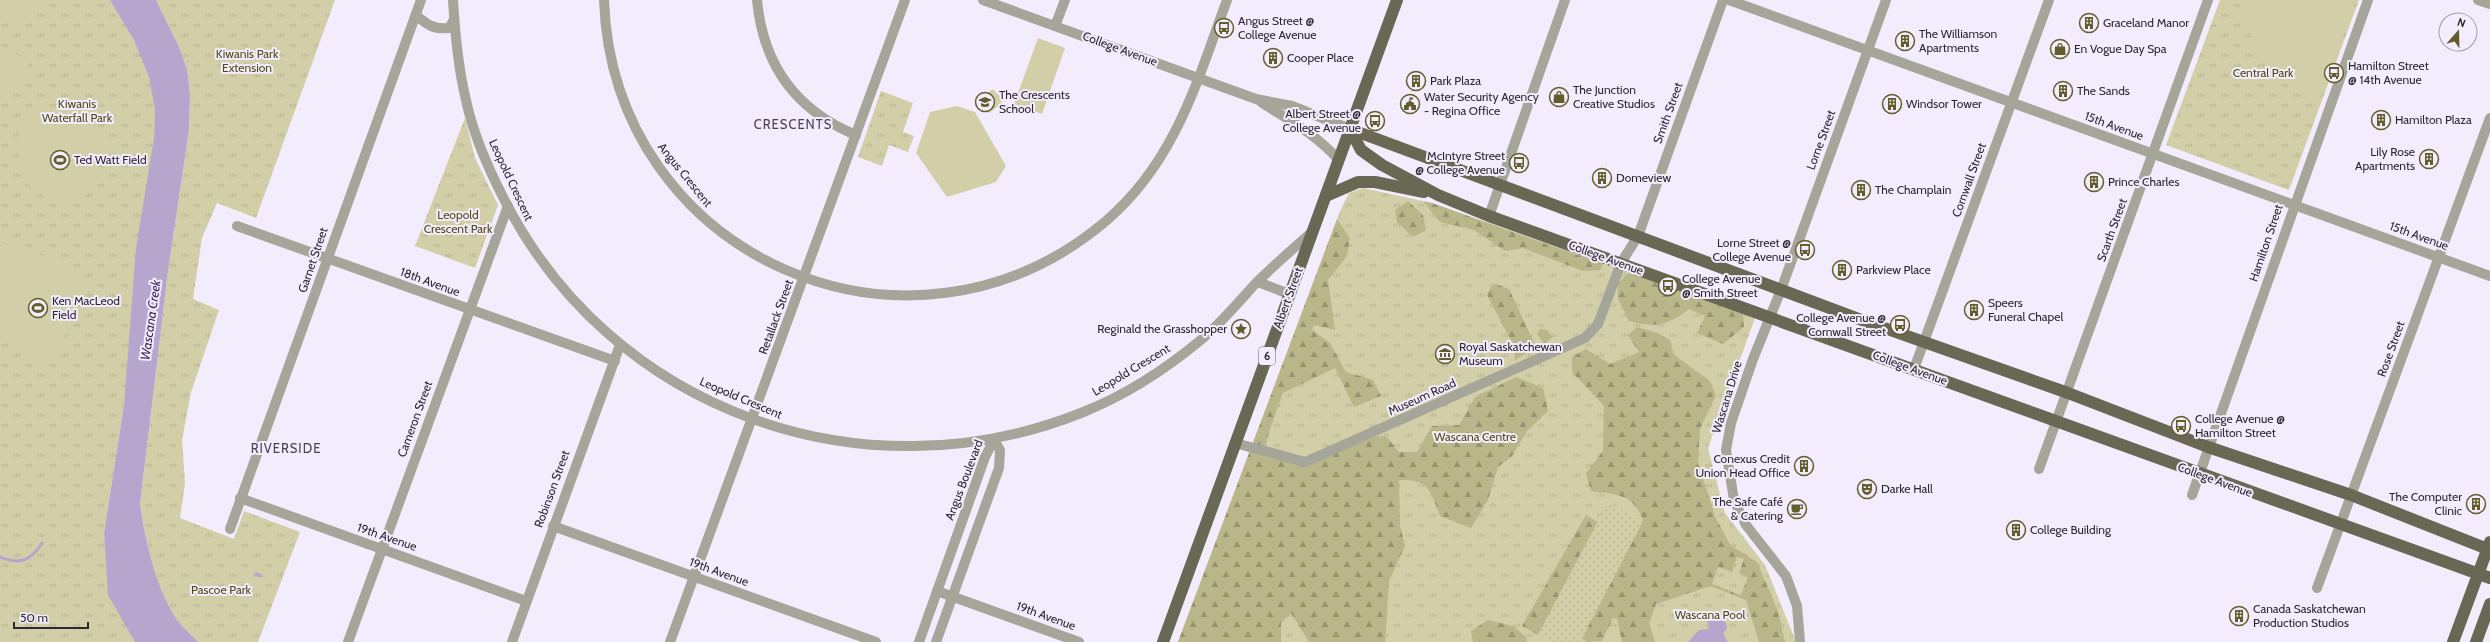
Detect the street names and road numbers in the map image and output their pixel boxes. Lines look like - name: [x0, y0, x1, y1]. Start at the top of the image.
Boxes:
- street label: College Avenue: [1081, 28, 1160, 69]
- street label: Smith Street: [1650, 80, 1686, 146]
- street label: Lorne Street: [1803, 108, 1838, 172]
- street label: 15th Avenue: [2083, 108, 2146, 143]
- street label: Leopold Crescent: [486, 137, 537, 223]
- street label: Angus Crescent: [655, 140, 716, 210]
- street label: Cornwall Street: [1948, 141, 1989, 219]
- street label: Scarth Street: [2093, 196, 2130, 263]
- street label: Hamilton Street: [2245, 202, 2286, 283]
- street label: 15th Avenue: [2388, 218, 2451, 253]
- street label: Garnet Street: [294, 225, 331, 294]
- street label: College Avenue: [1567, 237, 1646, 278]
- street label: 18th Avenue: [398, 264, 462, 299]
- street label: Albert Street: [1269, 265, 1306, 331]
- street label: Retallack Street: [755, 277, 796, 356]
- street label: Rose Street: [2374, 319, 2408, 379]
- street label: Leopold Crescent: [1089, 340, 1172, 399]
- road number: 6: [1259, 347, 1275, 365]
- street label: College Avenue: [1871, 347, 1950, 388]
- street label: Wascana Drive: [1708, 359, 1745, 435]
- street label: Leopold Crescent: [698, 373, 785, 422]
- street label: Museum Road: [1386, 375, 1458, 418]
- street label: Cameron Street: [394, 379, 435, 459]
- street label: Angus Boulevard: [941, 438, 986, 522]
- street label: Robinson Street: [531, 448, 572, 530]
- street label: College Avenue: [2176, 459, 2255, 500]
- street label: 19th Avenue: [355, 519, 419, 554]
- street label: 19th Avenue: [687, 554, 751, 589]
- street label: 19th Avenue: [1014, 598, 1078, 633]

